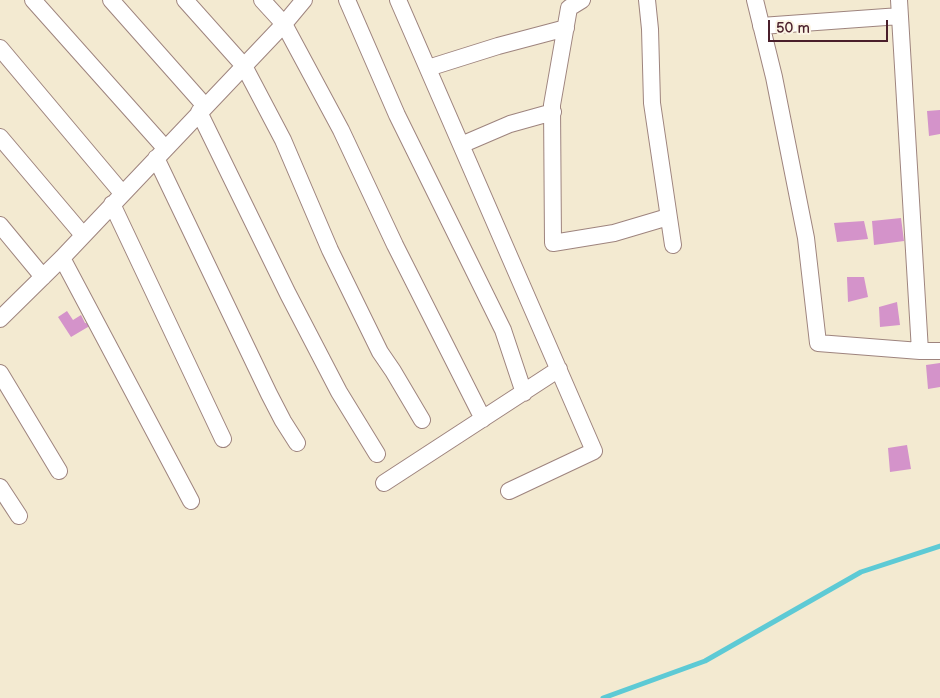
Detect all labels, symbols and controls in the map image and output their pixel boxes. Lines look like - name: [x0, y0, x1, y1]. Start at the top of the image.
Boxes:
- scale bar: [770, 10, 890, 42]
- text: 50 m: [776, 19, 810, 38]

